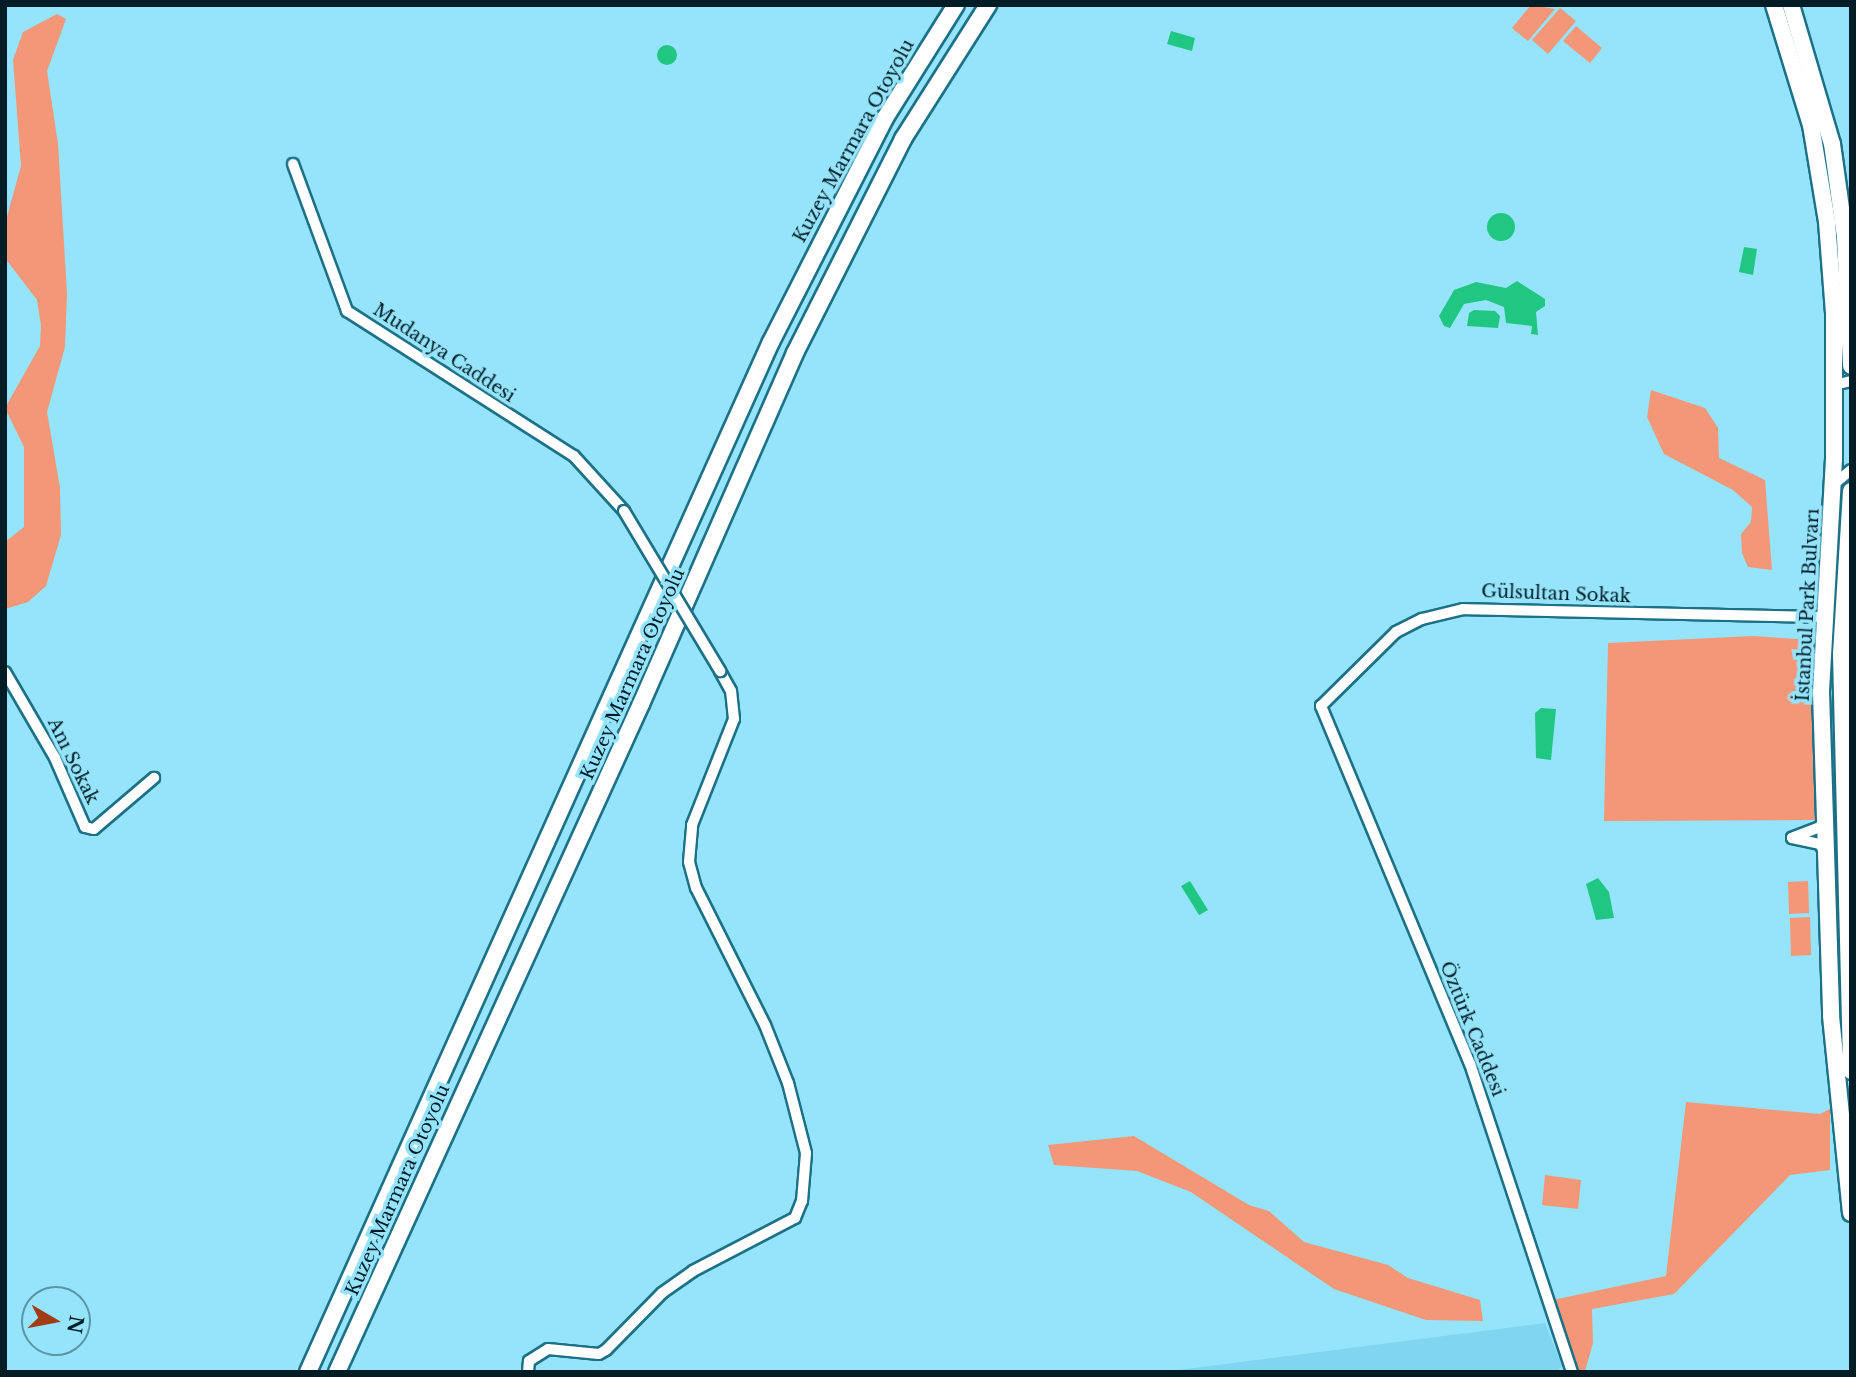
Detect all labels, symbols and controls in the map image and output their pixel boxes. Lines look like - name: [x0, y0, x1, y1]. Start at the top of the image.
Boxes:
- street label: Kuzey Marmara Otoyolu: [789, 35, 919, 247]
- street label: Mudanya Caddesi: [369, 299, 519, 407]
- street label: İstanbul Park Bulvarı: [1792, 508, 1824, 702]
- street label: Kuzey Marmara Otoyolu: [576, 565, 690, 783]
- street label: Gülsultan Sokak: [1481, 581, 1631, 607]
- street label: Anı Sokak: [43, 714, 103, 808]
- street label: Öztürk Caddesi: [1435, 958, 1509, 1100]
- street label: Kuzey Marmara Otoyolu: [341, 1081, 455, 1299]
- north arrow: [21, 1286, 91, 1356]
- text: N: [62, 1314, 88, 1335]

